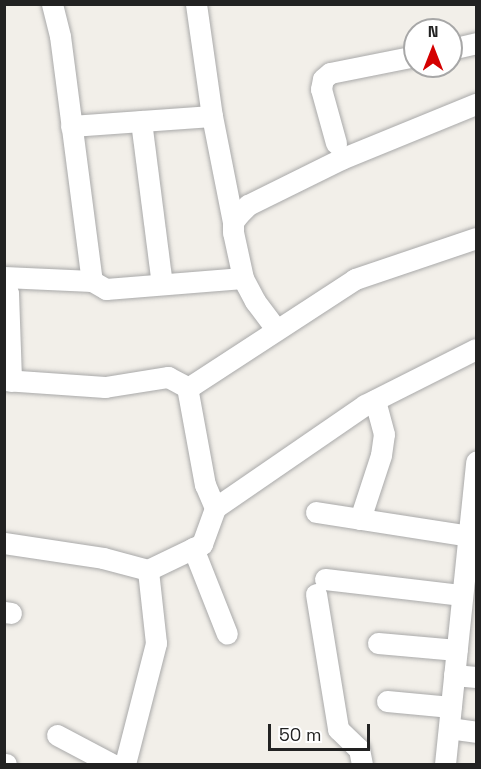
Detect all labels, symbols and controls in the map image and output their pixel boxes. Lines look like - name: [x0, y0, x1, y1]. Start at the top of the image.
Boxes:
- north arrow: [403, 18, 463, 78]
- text: N: [428, 21, 438, 42]
- scale bar: [271, 712, 373, 750]
- text: 50 m: [279, 723, 321, 746]

